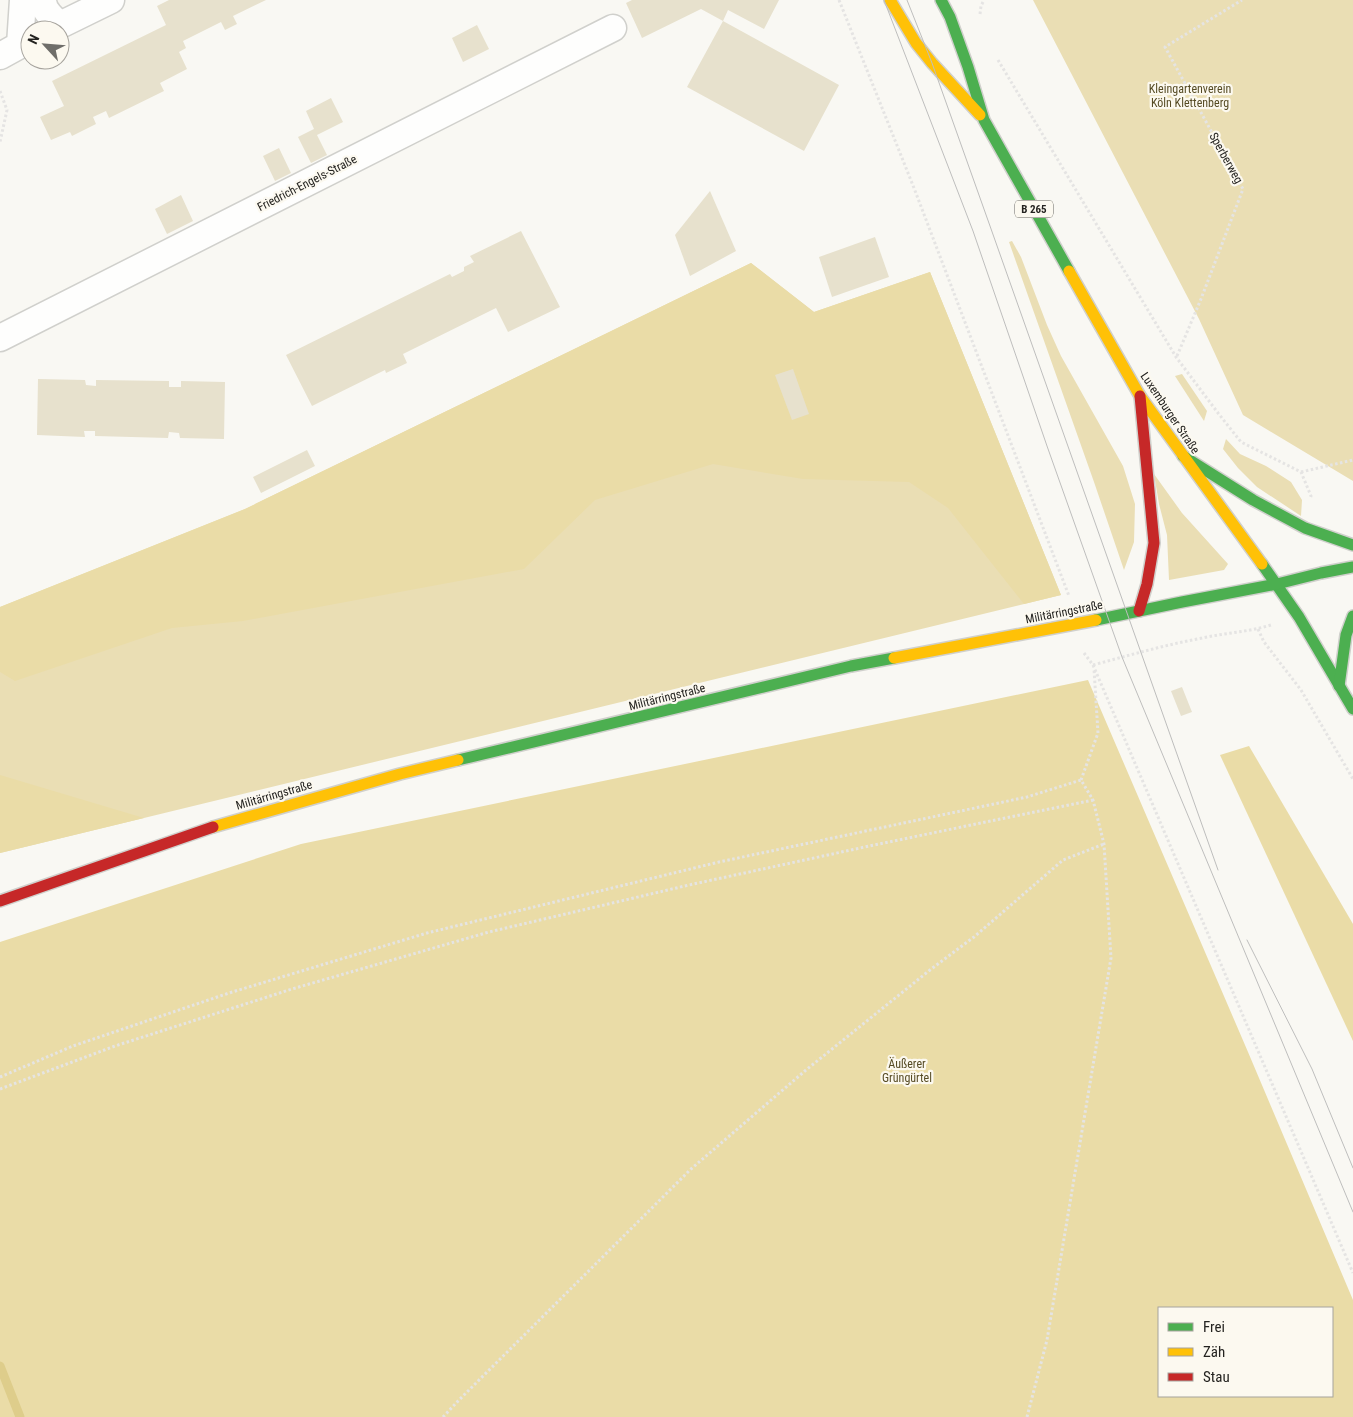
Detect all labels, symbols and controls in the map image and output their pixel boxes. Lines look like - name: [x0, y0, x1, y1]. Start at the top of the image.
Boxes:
- north arrow: [20, 20, 70, 70]
- text: N: [24, 32, 42, 47]
- park label: Kleingartenverein Köln Klettenberg: [1149, 82, 1231, 110]
- street label: Sperberweg: [1206, 130, 1246, 186]
- street label: Friedrich-Engels-Straße: [255, 152, 359, 214]
- road number: B 265: [1015, 200, 1053, 218]
- street label: Luxemburger Straße: [1138, 370, 1203, 457]
- street label: Militärringstraße: [1024, 598, 1104, 626]
- street label: Militärringstraße: [627, 681, 707, 713]
- street label: Militärringstraße: [234, 777, 314, 813]
- park label: Äußerer Grüngürtel: [882, 1056, 932, 1085]
- legend: [1158, 1307, 1333, 1397]
- text: Frei: [1203, 1318, 1225, 1336]
- text: Zäh: [1203, 1343, 1225, 1361]
- text: Stau: [1203, 1368, 1230, 1386]

